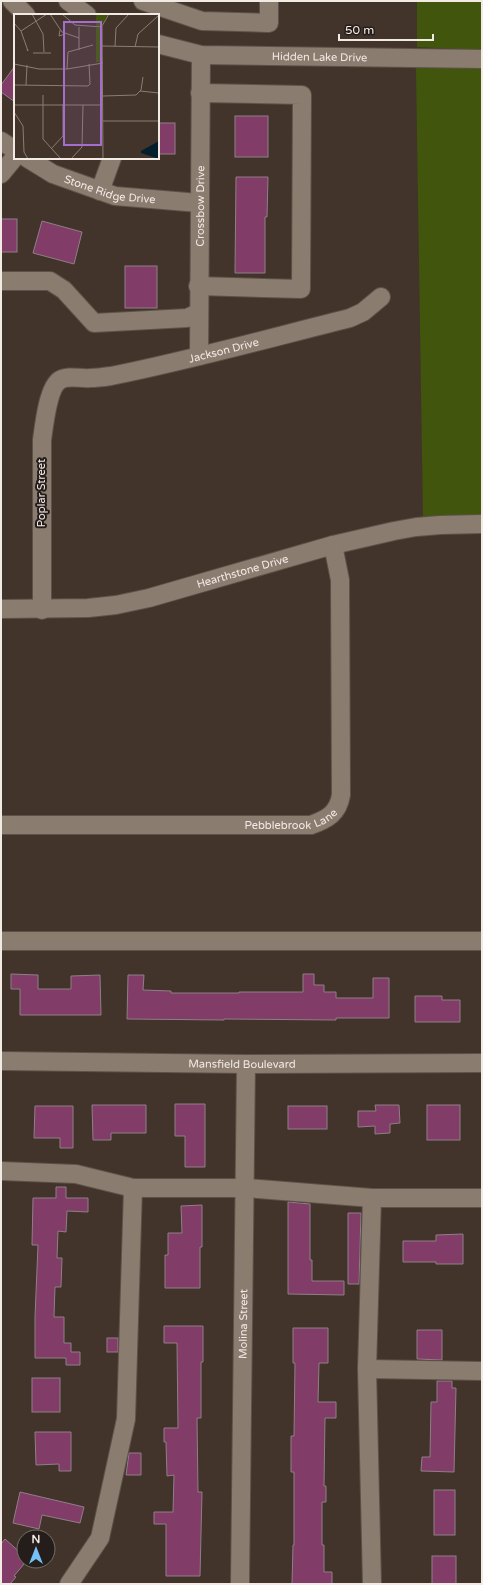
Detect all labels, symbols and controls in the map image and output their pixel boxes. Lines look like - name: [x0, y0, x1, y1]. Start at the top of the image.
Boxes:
- inset map: [14, 14, 159, 159]
- scale bar: [339, 16, 433, 42]
- text: 50 m: [345, 23, 374, 37]
- street label: Hidden Lake Drive: [272, 50, 367, 64]
- street label: Crossbow Drive: [194, 165, 207, 247]
- street label: Stone Ridge Drive: [62, 173, 156, 206]
- street label: Jackson Drive: [187, 336, 260, 366]
- street label: Poplar Street: [35, 459, 48, 527]
- street label: Hearthstone Drive: [195, 552, 290, 591]
- street label: Pebblebrook Lane: [244, 806, 340, 832]
- street label: Mansfield Boulevard: [188, 1057, 296, 1071]
- street label: Molina Street: [237, 1289, 250, 1359]
- north arrow: [16, 1529, 56, 1569]
- text: N: [32, 1533, 40, 1546]

